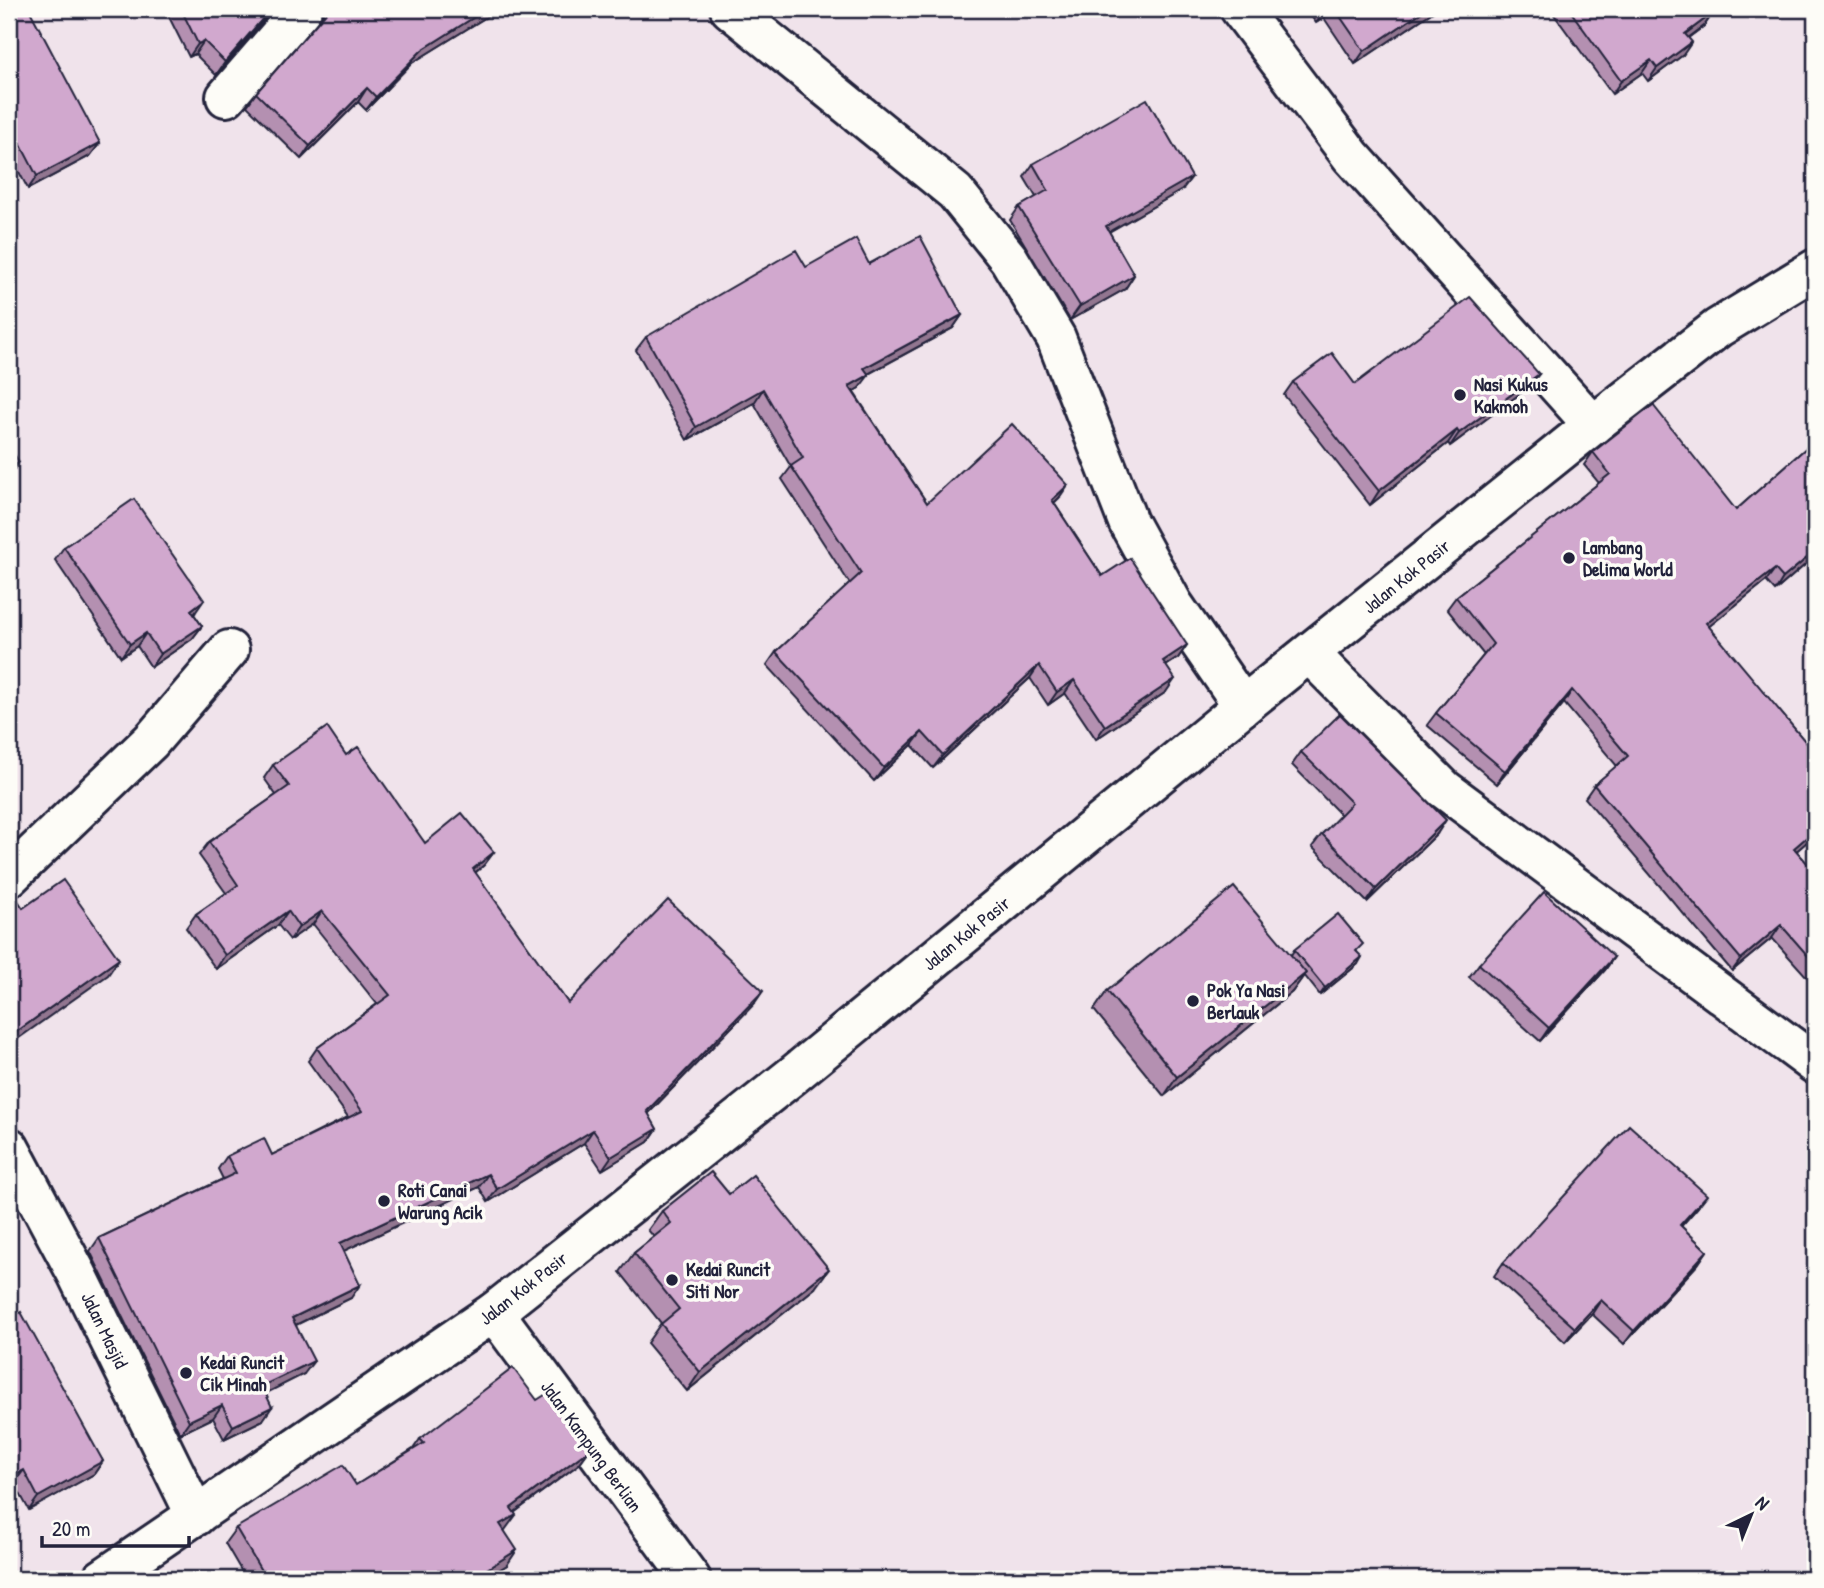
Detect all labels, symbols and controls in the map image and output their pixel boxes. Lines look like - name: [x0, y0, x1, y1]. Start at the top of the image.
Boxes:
- place label: Nasi Kukus Kakmoh: [1474, 371, 1549, 419]
- marker: Nasi Kukus Kakmoh: [1452, 387, 1468, 403]
- street label: Jalan Kok Pasir: [1357, 532, 1456, 619]
- place label: Lambang Delima World: [1583, 534, 1673, 582]
- marker: Lambang Delima World: [1561, 550, 1577, 566]
- street label: Jalan Kok Pasir: [917, 889, 1016, 976]
- place label: Pok Ya Nasi Berlauk: [1207, 977, 1285, 1025]
- marker: Pok Ya Nasi Berlauk: [1185, 993, 1201, 1009]
- place label: Roti Canai Warung Acik: [398, 1177, 482, 1226]
- marker: Roti Canai Warung Acik: [376, 1193, 392, 1209]
- street label: Jalan Kok Pasir: [474, 1245, 573, 1331]
- place label: Kedai Runcit Siti Nor: [686, 1256, 771, 1304]
- marker: Kedai Runcit Siti Nor: [664, 1272, 680, 1288]
- street label: Jalan Masjid: [75, 1287, 135, 1373]
- place label: Kedai Runcit Cik Minah: [200, 1349, 285, 1397]
- marker: Kedai Runcit Cik Minah: [178, 1365, 194, 1381]
- street label: Jalan Kampung Berlian: [535, 1375, 649, 1517]
- north arrow: [1716, 1480, 1786, 1550]
- text: N: [1750, 1490, 1775, 1516]
- scale bar: [42, 1504, 189, 1548]
- text: 20 m: [52, 1514, 90, 1543]

